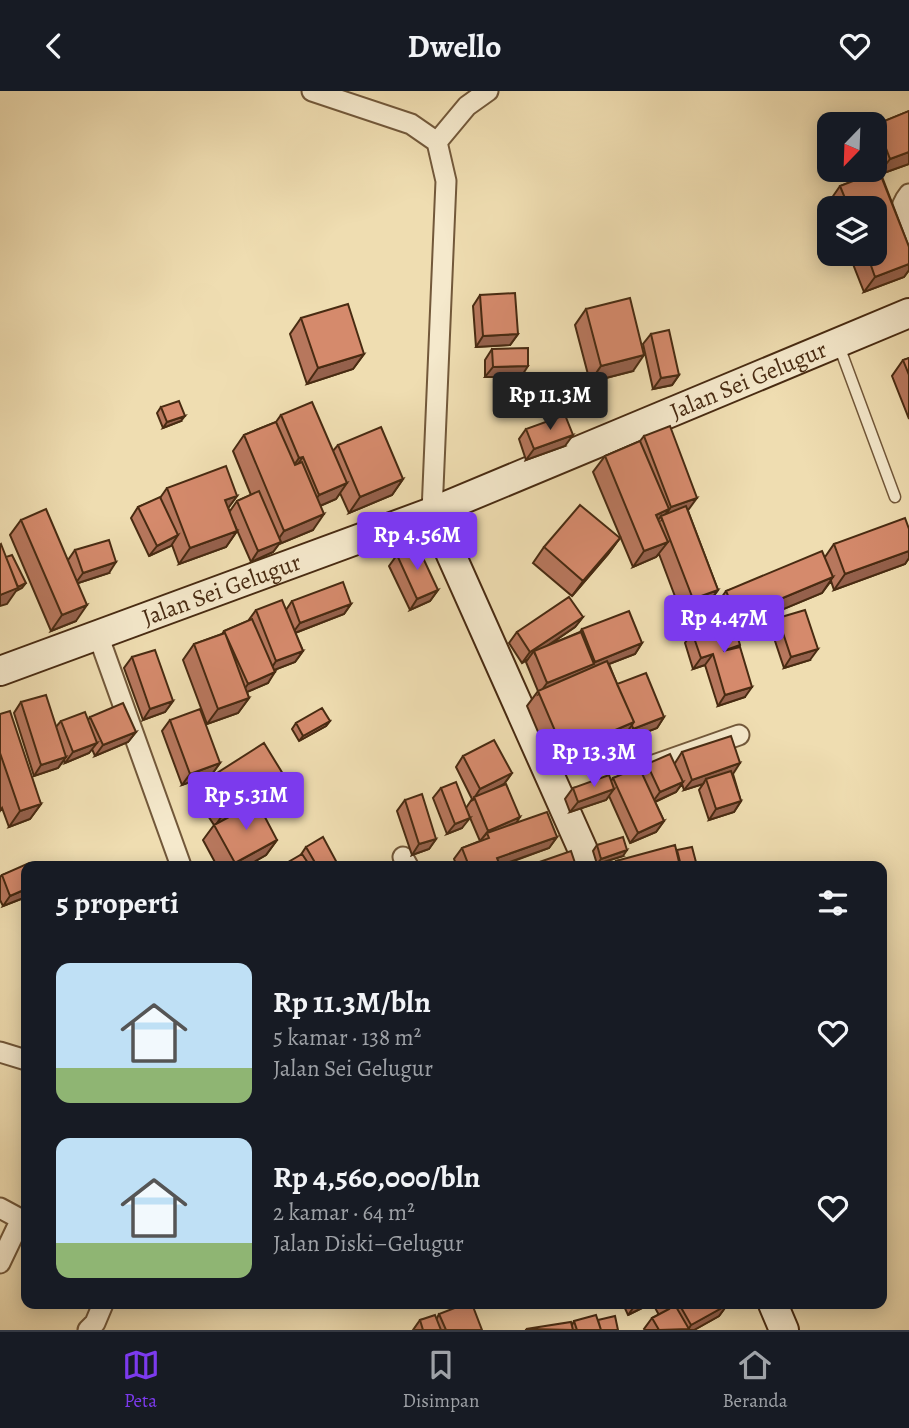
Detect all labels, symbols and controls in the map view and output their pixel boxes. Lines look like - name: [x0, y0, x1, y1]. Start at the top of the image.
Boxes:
- text: Dwello: [408, 24, 501, 68]
- icon: back: [35, 27, 73, 65]
- icon: heart: [836, 27, 874, 65]
- north arrow: [817, 112, 887, 182]
- map controls: [817, 112, 887, 266]
- button: layers: [817, 196, 887, 266]
- street label: Jalan Sei Gelugur: [665, 333, 832, 427]
- pin: Rp 11.3M: [478, 373, 622, 432]
- text: Rp 11.3M: [509, 379, 591, 410]
- pin: Rp 4.56M: [345, 512, 489, 572]
- text: Rp 4.56M: [373, 519, 461, 550]
- street label: Jalan Sei Gelugur: [137, 546, 305, 633]
- pin: Rp 4.47M: [652, 595, 796, 655]
- text: Rp 4.47M: [680, 602, 768, 633]
- pin: Rp 13.3M: [522, 729, 666, 789]
- text: Rp 13.3M: [552, 736, 636, 767]
- pin: Rp 5.31M: [174, 773, 318, 832]
- text: Rp 5.31M: [204, 779, 288, 810]
- text: 5 properti: [56, 883, 179, 923]
- icon: filters: [814, 884, 852, 922]
- text: Rp 11.3M/bln: [273, 982, 431, 1022]
- icon: home: [112, 991, 196, 1075]
- icon: heart: [814, 1014, 852, 1052]
- text: 5 kamar · 138 m²: [273, 1022, 421, 1053]
- text: Jalan Sei Gelugur: [273, 1053, 433, 1084]
- text: Rp 4,560,000/bln: [273, 1157, 480, 1197]
- icon: home: [112, 1166, 196, 1250]
- icon: heart: [814, 1189, 852, 1227]
- text: 2 kamar · 64 m²: [273, 1197, 415, 1228]
- text: Jalan Diski–Gelugur: [273, 1228, 464, 1259]
- tab: Peta: [122, 1346, 160, 1414]
- tab: Disimpan: [403, 1346, 479, 1414]
- tab: Beranda: [722, 1346, 787, 1414]

